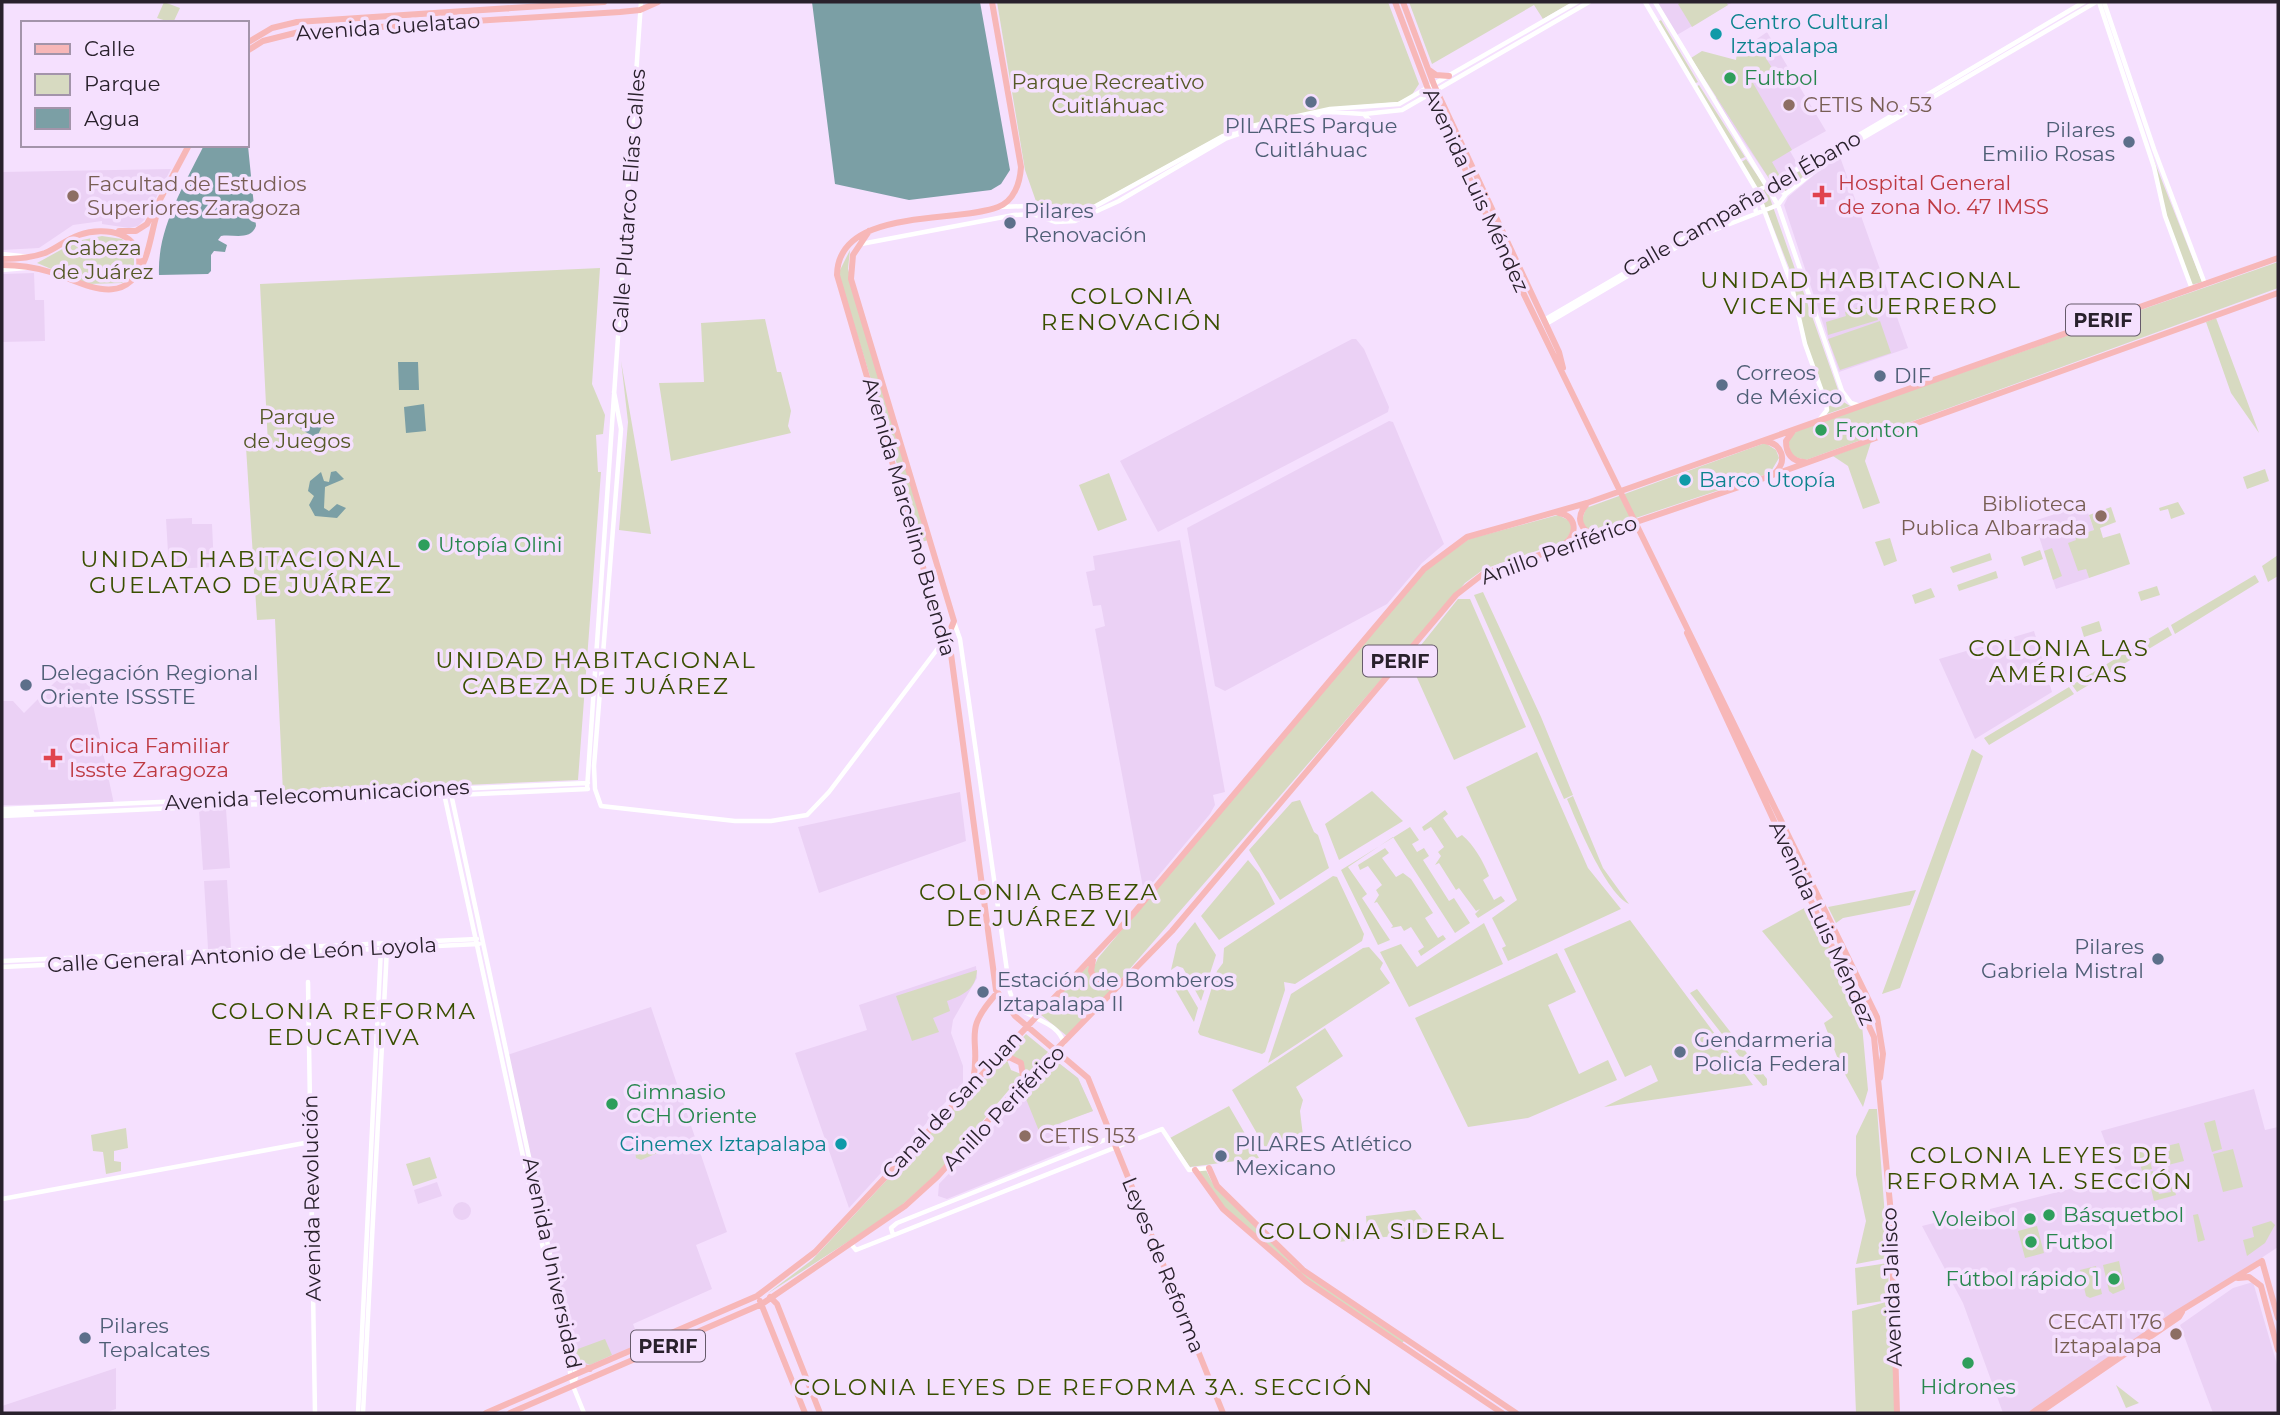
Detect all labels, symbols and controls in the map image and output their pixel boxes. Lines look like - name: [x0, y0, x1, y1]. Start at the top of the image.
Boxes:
- street label: Avenida Guelatao: [295, 8, 481, 45]
- place label: Centro Cultural Iztapalapa: [1730, 9, 1889, 58]
- legend: [21, 21, 248, 147]
- marker: Centro Cultural Iztapalapa: [1708, 26, 1724, 42]
- text: Calle: [84, 36, 135, 61]
- place label: Fultbol: [1744, 65, 1818, 90]
- street label: Calle Plutarco Elías Calles: [607, 68, 650, 334]
- park label: Parque Recreativo Cuitláhuac: [1012, 69, 1204, 118]
- marker: Fultbol: [1722, 70, 1738, 86]
- text: Parque: [84, 71, 160, 96]
- street label: Avenida Luis Méndez: [1418, 84, 1535, 296]
- place label: CETIS No. 53: [1803, 92, 1932, 117]
- marker: PILARES Parque Cuitláhuac: [1303, 94, 1319, 110]
- marker: CETIS No. 53: [1781, 97, 1797, 113]
- text: Agua: [84, 106, 140, 131]
- place label: PILARES Parque Cuitláhuac: [1225, 113, 1397, 162]
- place label: Pilares Emilio Rosas: [1982, 117, 2115, 166]
- street label: Calle Campaña del Ébano: [1618, 125, 1865, 282]
- marker: Pilares Emilio Rosas: [2121, 134, 2137, 150]
- place label: Hospital General de zona No. 47 IMSS: [1838, 170, 2049, 219]
- place label: Facultad de Estudios Superiores Zaragoza: [87, 171, 306, 220]
- marker: Hospital General de zona No. 47 IMSS: [1812, 185, 1832, 205]
- marker: Facultad de Estudios Superiores Zaragoza: [65, 188, 81, 204]
- place label: Pilares Renovación: [1024, 198, 1147, 247]
- marker: Pilares Renovación: [1002, 215, 1018, 231]
- park label: Cabeza de Juárez: [53, 235, 153, 284]
- district label: UNIDAD HABITACIONAL VICENTE GUERRERO: [1700, 266, 2022, 320]
- district label: COLONIA RENOVACIÓN: [1041, 282, 1223, 336]
- road number: PERIF: [2066, 304, 2140, 336]
- place label: Correos de México: [1736, 360, 1843, 409]
- place label: DIF: [1894, 363, 1931, 388]
- marker: DIF: [1872, 368, 1888, 384]
- street label: Avenida Marcelino Buendía: [858, 375, 961, 659]
- marker: Correos de México: [1714, 377, 1730, 393]
- park label: Parque de Juegos: [243, 404, 351, 453]
- place label: Fronton: [1835, 417, 1919, 442]
- marker: Fronton: [1813, 422, 1829, 438]
- place label: Barco Utopía: [1699, 467, 1836, 492]
- marker: Barco Utopía: [1677, 472, 1693, 488]
- place label: Biblioteca Publica Albarrada: [1900, 491, 2087, 540]
- marker: Biblioteca Publica Albarrada: [2093, 508, 2109, 524]
- street label: Anillo Periférico: [1477, 510, 1640, 589]
- place label: Utopía Olini: [438, 532, 562, 557]
- marker: Utopía Olini: [416, 537, 432, 553]
- district label: UNIDAD HABITACIONAL GUELATAO DE JUÁREZ: [80, 545, 402, 599]
- district label: COLONIA LAS AMÉRICAS: [1968, 634, 2150, 688]
- district label: UNIDAD HABITACIONAL CABEZA DE JUÁREZ: [435, 646, 757, 700]
- road number: PERIF: [1363, 646, 1437, 676]
- place label: Delegación Regional Oriente ISSSTE: [40, 660, 259, 709]
- marker: Delegación Regional Oriente ISSSTE: [18, 677, 34, 693]
- place label: Clinica Familiar Issste Zaragoza: [69, 733, 230, 782]
- marker: Clinica Familiar Issste Zaragoza: [43, 748, 63, 768]
- street label: Avenida Telecomunicaciones: [164, 774, 470, 815]
- street label: Avenida Luis Méndez: [1764, 817, 1881, 1029]
- district label: COLONIA CABEZA DE JUÁREZ VI: [919, 878, 1159, 932]
- street label: Calle General Antonio de León Loyola: [47, 932, 437, 977]
- place label: Pilares Gabriela Mistral: [1981, 934, 2144, 983]
- marker: Pilares Gabriela Mistral: [2150, 951, 2166, 967]
- place label: Estación de Bomberos Iztapalapa II: [997, 967, 1234, 1016]
- marker: Estación de Bomberos Iztapalapa II: [975, 984, 991, 1000]
- district label: COLONIA REFORMA EDUCATIVA: [211, 997, 477, 1051]
- street label: Canal de San Juan: [877, 1025, 1027, 1184]
- place label: Gendarmeria Policía Federal: [1694, 1027, 1847, 1076]
- street label: Anillo Periférico: [937, 1040, 1070, 1176]
- marker: Gendarmeria Policía Federal: [1672, 1044, 1688, 1060]
- place label: Gimnasio CCH Oriente: [626, 1079, 757, 1128]
- street label: Avenida Revolución: [297, 1095, 326, 1301]
- marker: Gimnasio CCH Oriente: [604, 1096, 620, 1112]
- place label: CETIS 153: [1039, 1123, 1136, 1148]
- marker: CETIS 153: [1017, 1128, 1033, 1144]
- place label: Cinemex Iztapalapa: [619, 1131, 827, 1156]
- place label: PILARES Atlético Mexicano: [1235, 1131, 1412, 1180]
- marker: Cinemex Iztapalapa: [833, 1136, 849, 1152]
- district label: COLONIA LEYES DE REFORMA 1A. SECCIÓN: [1886, 1141, 2194, 1195]
- marker: PILARES Atlético Mexicano: [1213, 1148, 1229, 1164]
- street label: Avenida Universidad: [518, 1155, 587, 1371]
- street label: Leyes de Reforma: [1117, 1173, 1210, 1356]
- place label: Básquetbol: [2063, 1202, 2184, 1227]
- place label: Voleibol: [1932, 1206, 2016, 1231]
- street label: Avenida Jalisco: [1876, 1207, 1907, 1367]
- marker: Básquetbol: [2041, 1207, 2057, 1223]
- marker: Voleibol: [2022, 1211, 2038, 1227]
- district label: COLONIA SIDERAL: [1258, 1217, 1506, 1245]
- place label: Futbol: [2045, 1229, 2114, 1254]
- marker: Futbol: [2023, 1234, 2039, 1250]
- place label: Fútbol rápido 1: [1946, 1266, 2100, 1291]
- marker: Fútbol rápido 1: [2106, 1271, 2122, 1287]
- place label: CECATI 176 Iztapalapa: [2048, 1309, 2162, 1358]
- place label: Pilares Tepalcates: [99, 1313, 210, 1362]
- marker: CECATI 176 Iztapalapa: [2168, 1326, 2184, 1342]
- marker: Pilares Tepalcates: [77, 1330, 93, 1346]
- road number: PERIF: [631, 1330, 705, 1362]
- marker: Hidrones: [1960, 1355, 1976, 1371]
- district label: COLONIA LEYES DE REFORMA 3A. SECCIÓN: [794, 1373, 1374, 1401]
- place label: Hidrones: [1920, 1374, 2016, 1399]

